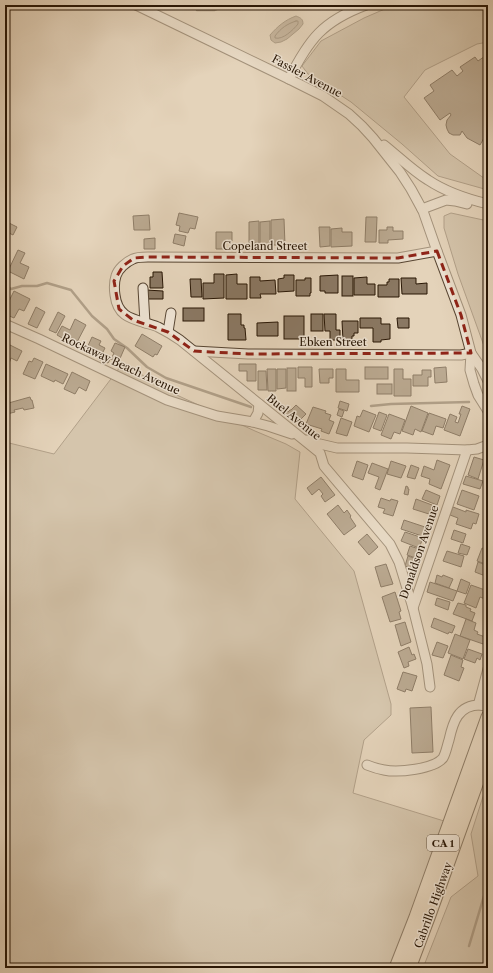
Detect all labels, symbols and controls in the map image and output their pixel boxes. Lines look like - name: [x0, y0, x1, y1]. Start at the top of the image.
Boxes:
- street label: Fassler Avenue: [269, 52, 345, 100]
- street label: Copeland Street: [223, 239, 308, 253]
- street label: Rockaway Beach Avenue: [60, 330, 182, 398]
- street label: Ebken Street: [299, 335, 367, 349]
- street label: Buel Avenue: [264, 391, 324, 443]
- street label: Donaldson Avenue: [396, 503, 442, 601]
- road number: CA 1: [427, 835, 459, 851]
- street label: Cabrillo Highway: [411, 859, 455, 950]

